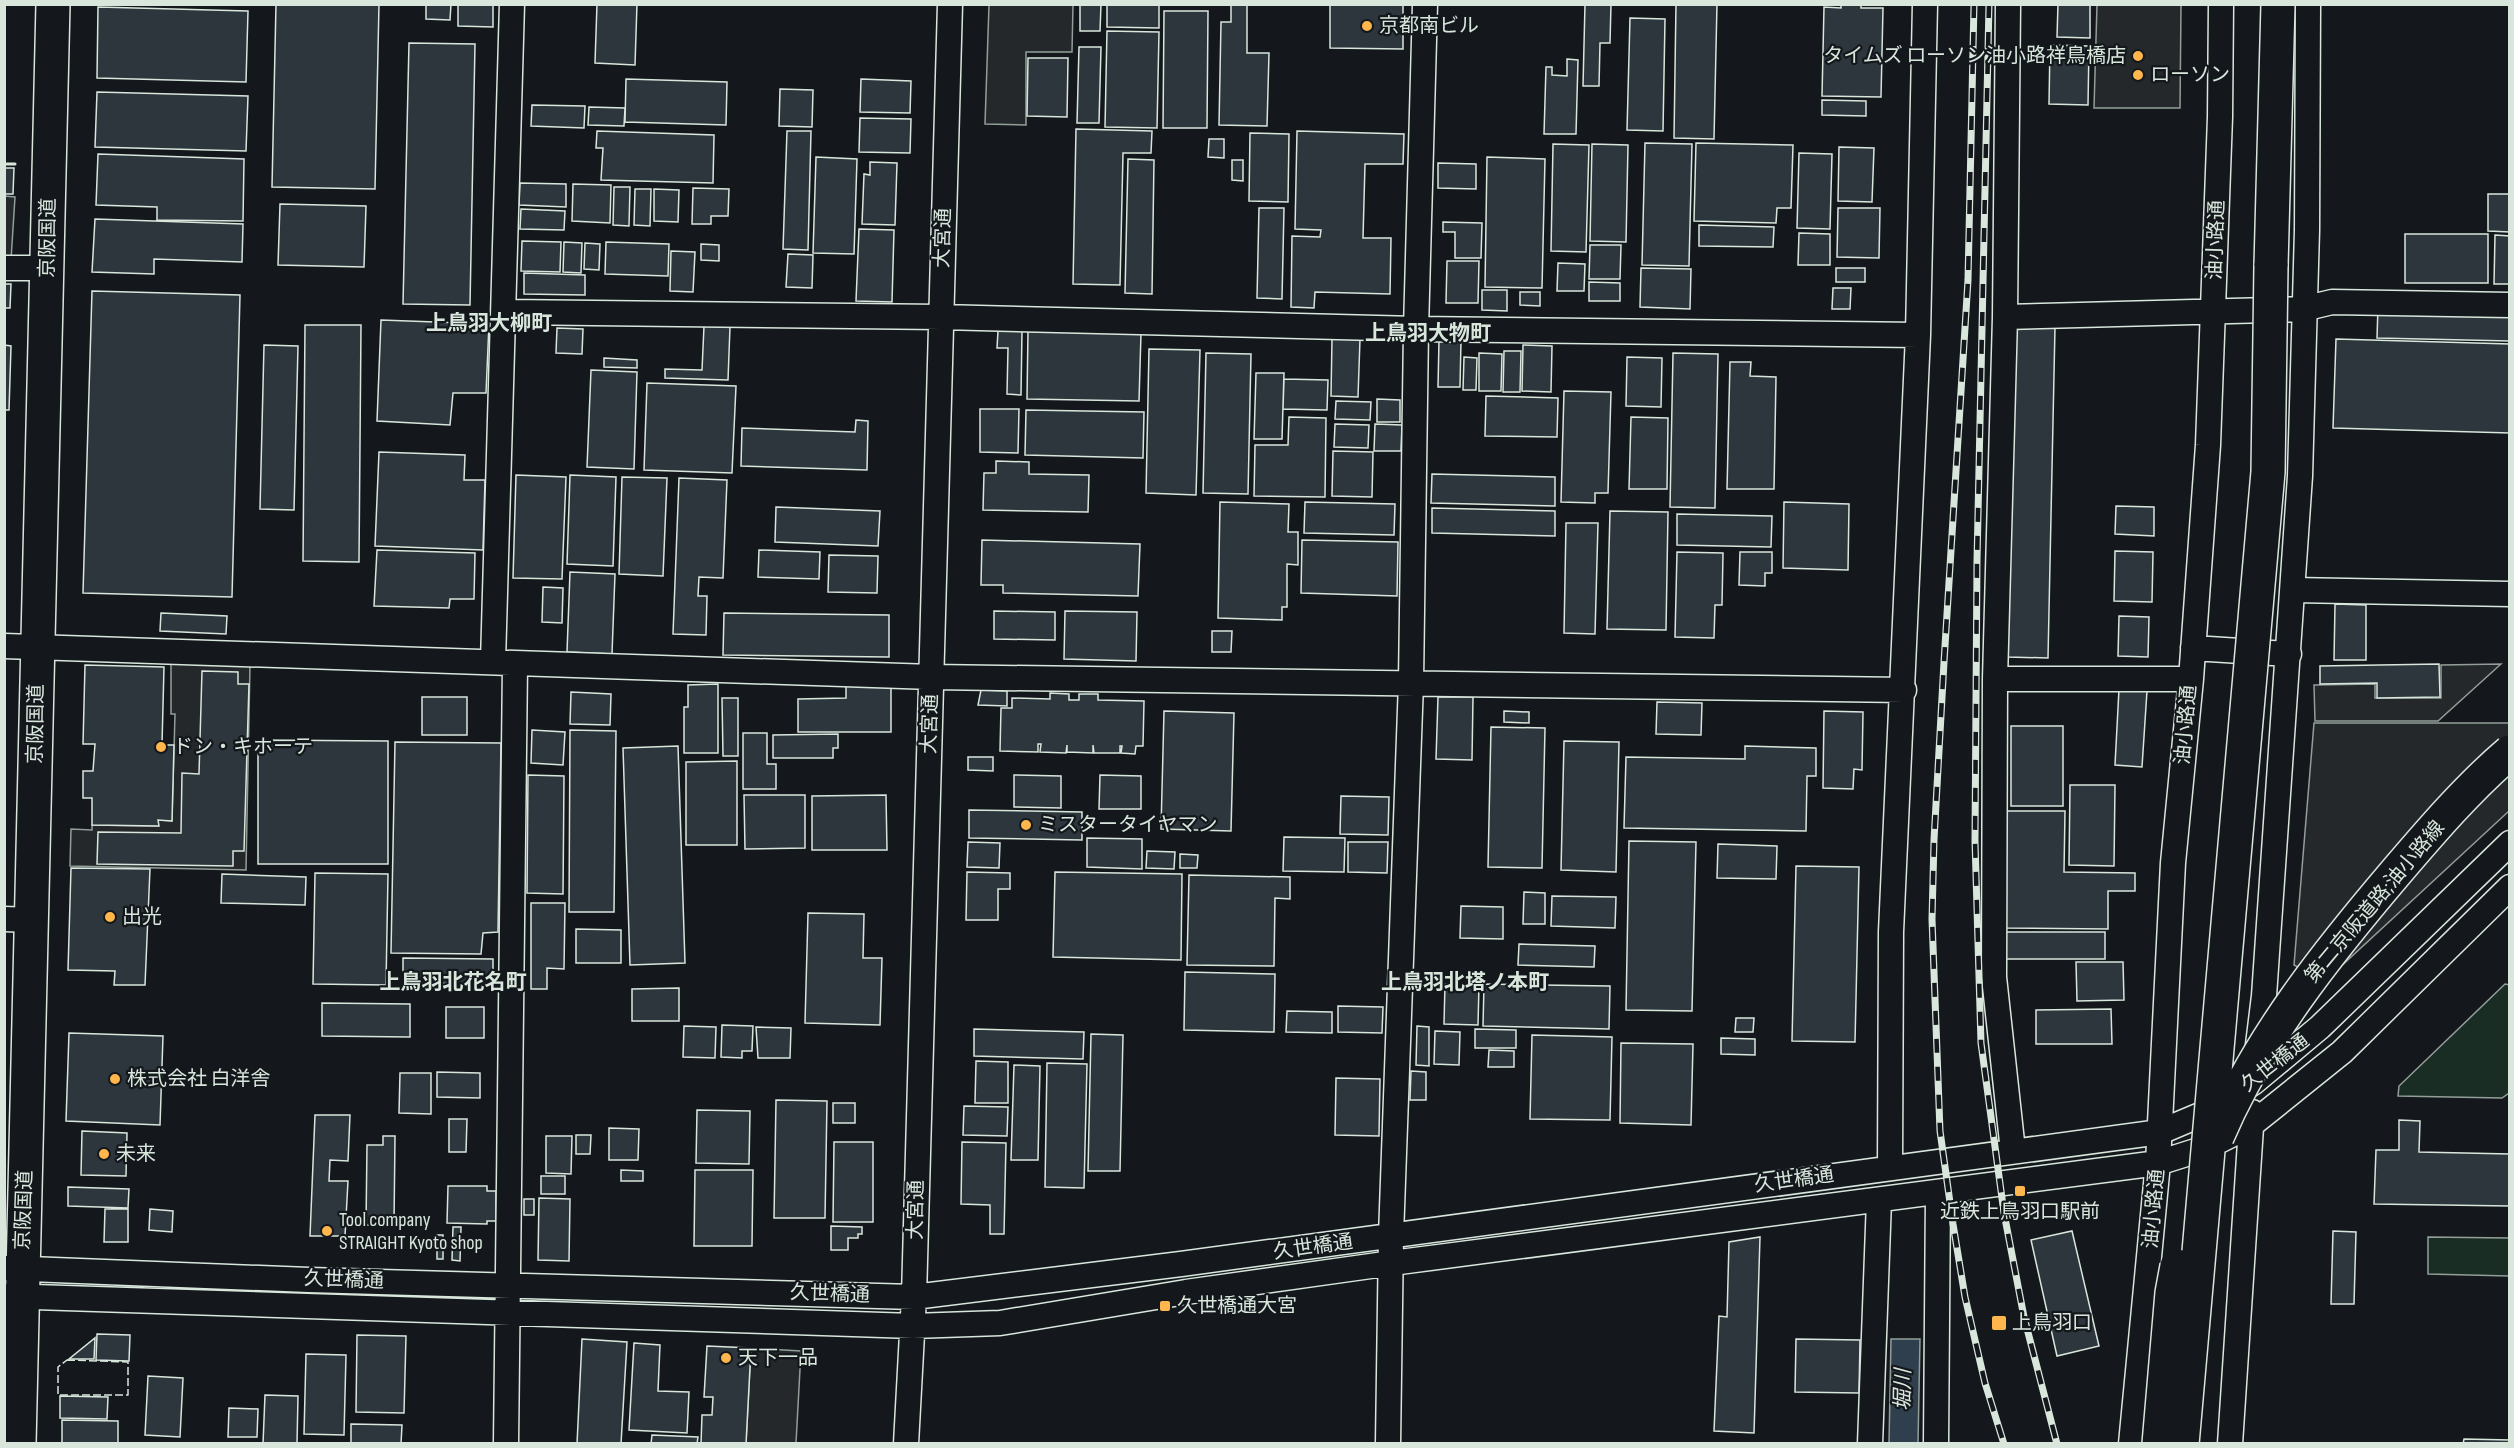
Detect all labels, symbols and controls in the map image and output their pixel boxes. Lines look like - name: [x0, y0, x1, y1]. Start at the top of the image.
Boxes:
- place label: 京都南ビル: [1379, 14, 1479, 38]
- marker: 京都南ビル: [1360, 19, 1374, 33]
- place label: タイムズ ローソン油小路祥鳥橋店: [1823, 44, 2126, 68]
- marker: タイムズ ローソン油小路祥鳥橋店: [2131, 49, 2145, 63]
- place label: ローソン: [2150, 63, 2230, 87]
- marker: ローソン: [2131, 68, 2145, 82]
- street label: 京阪国道: [35, 198, 61, 278]
- street label: 油小路通: [2203, 200, 2229, 280]
- street label: 大宮通: [930, 208, 956, 268]
- district label: 上鳥羽大柳町: [426, 311, 552, 336]
- district label: 上鳥羽大物町: [1365, 321, 1491, 346]
- street label: 京阪国道: [23, 684, 49, 764]
- street label: 油小路通: [2171, 684, 2201, 766]
- street label: 大宮通: [917, 694, 943, 754]
- place label: ドン・キホーテ: [173, 735, 313, 759]
- marker: ドン・キホーテ: [154, 740, 168, 754]
- place label: ミスタータイヤマン: [1038, 813, 1217, 837]
- street label: 第二京阪道路;油小路線: [2300, 816, 2450, 988]
- marker: ミスタータイヤマン: [1019, 818, 1033, 832]
- place label: 出光: [122, 905, 162, 929]
- marker: 出光: [103, 910, 117, 924]
- district label: 上鳥羽北花名町: [380, 970, 527, 995]
- district label: 上鳥羽北塔ノ本町: [1381, 970, 1549, 995]
- street label: 久世橋通: [2236, 1029, 2314, 1097]
- place label: 株式会社 白洋舎: [127, 1067, 270, 1091]
- marker: 株式会社 白洋舎: [108, 1072, 122, 1086]
- place label: 未来: [116, 1142, 156, 1166]
- marker: 未来: [97, 1147, 111, 1161]
- street label: 久世橋通: [1753, 1163, 1835, 1197]
- street label: 油小路通: [2139, 1168, 2169, 1250]
- street label: 京阪国道: [11, 1170, 37, 1250]
- street label: 大宮通: [903, 1180, 929, 1240]
- marker: 近鉄上鳥羽口駅前: [2013, 1184, 2027, 1198]
- place label: 近鉄上鳥羽口駅前: [1940, 1200, 2100, 1224]
- place label: Tool company STRAIGHT Kyoto shop: [339, 1208, 483, 1255]
- marker: Tool company STRAIGHT Kyoto shop: [320, 1224, 334, 1238]
- street label: 久世橋通: [1272, 1230, 1354, 1264]
- street label: 久世橋通: [304, 1267, 384, 1293]
- street label: 久世橋通: [790, 1281, 870, 1307]
- place label: 久世橋通大宮: [1177, 1294, 1297, 1318]
- marker: 久世橋通大宮: [1158, 1299, 1172, 1313]
- place label: 上鳥羽口: [2012, 1311, 2092, 1335]
- marker: 上鳥羽口: [1990, 1314, 2008, 1332]
- place label: 天下一品: [738, 1346, 818, 1370]
- marker: 天下一品: [719, 1351, 733, 1365]
- water label: 堀川: [1890, 1367, 1916, 1411]

